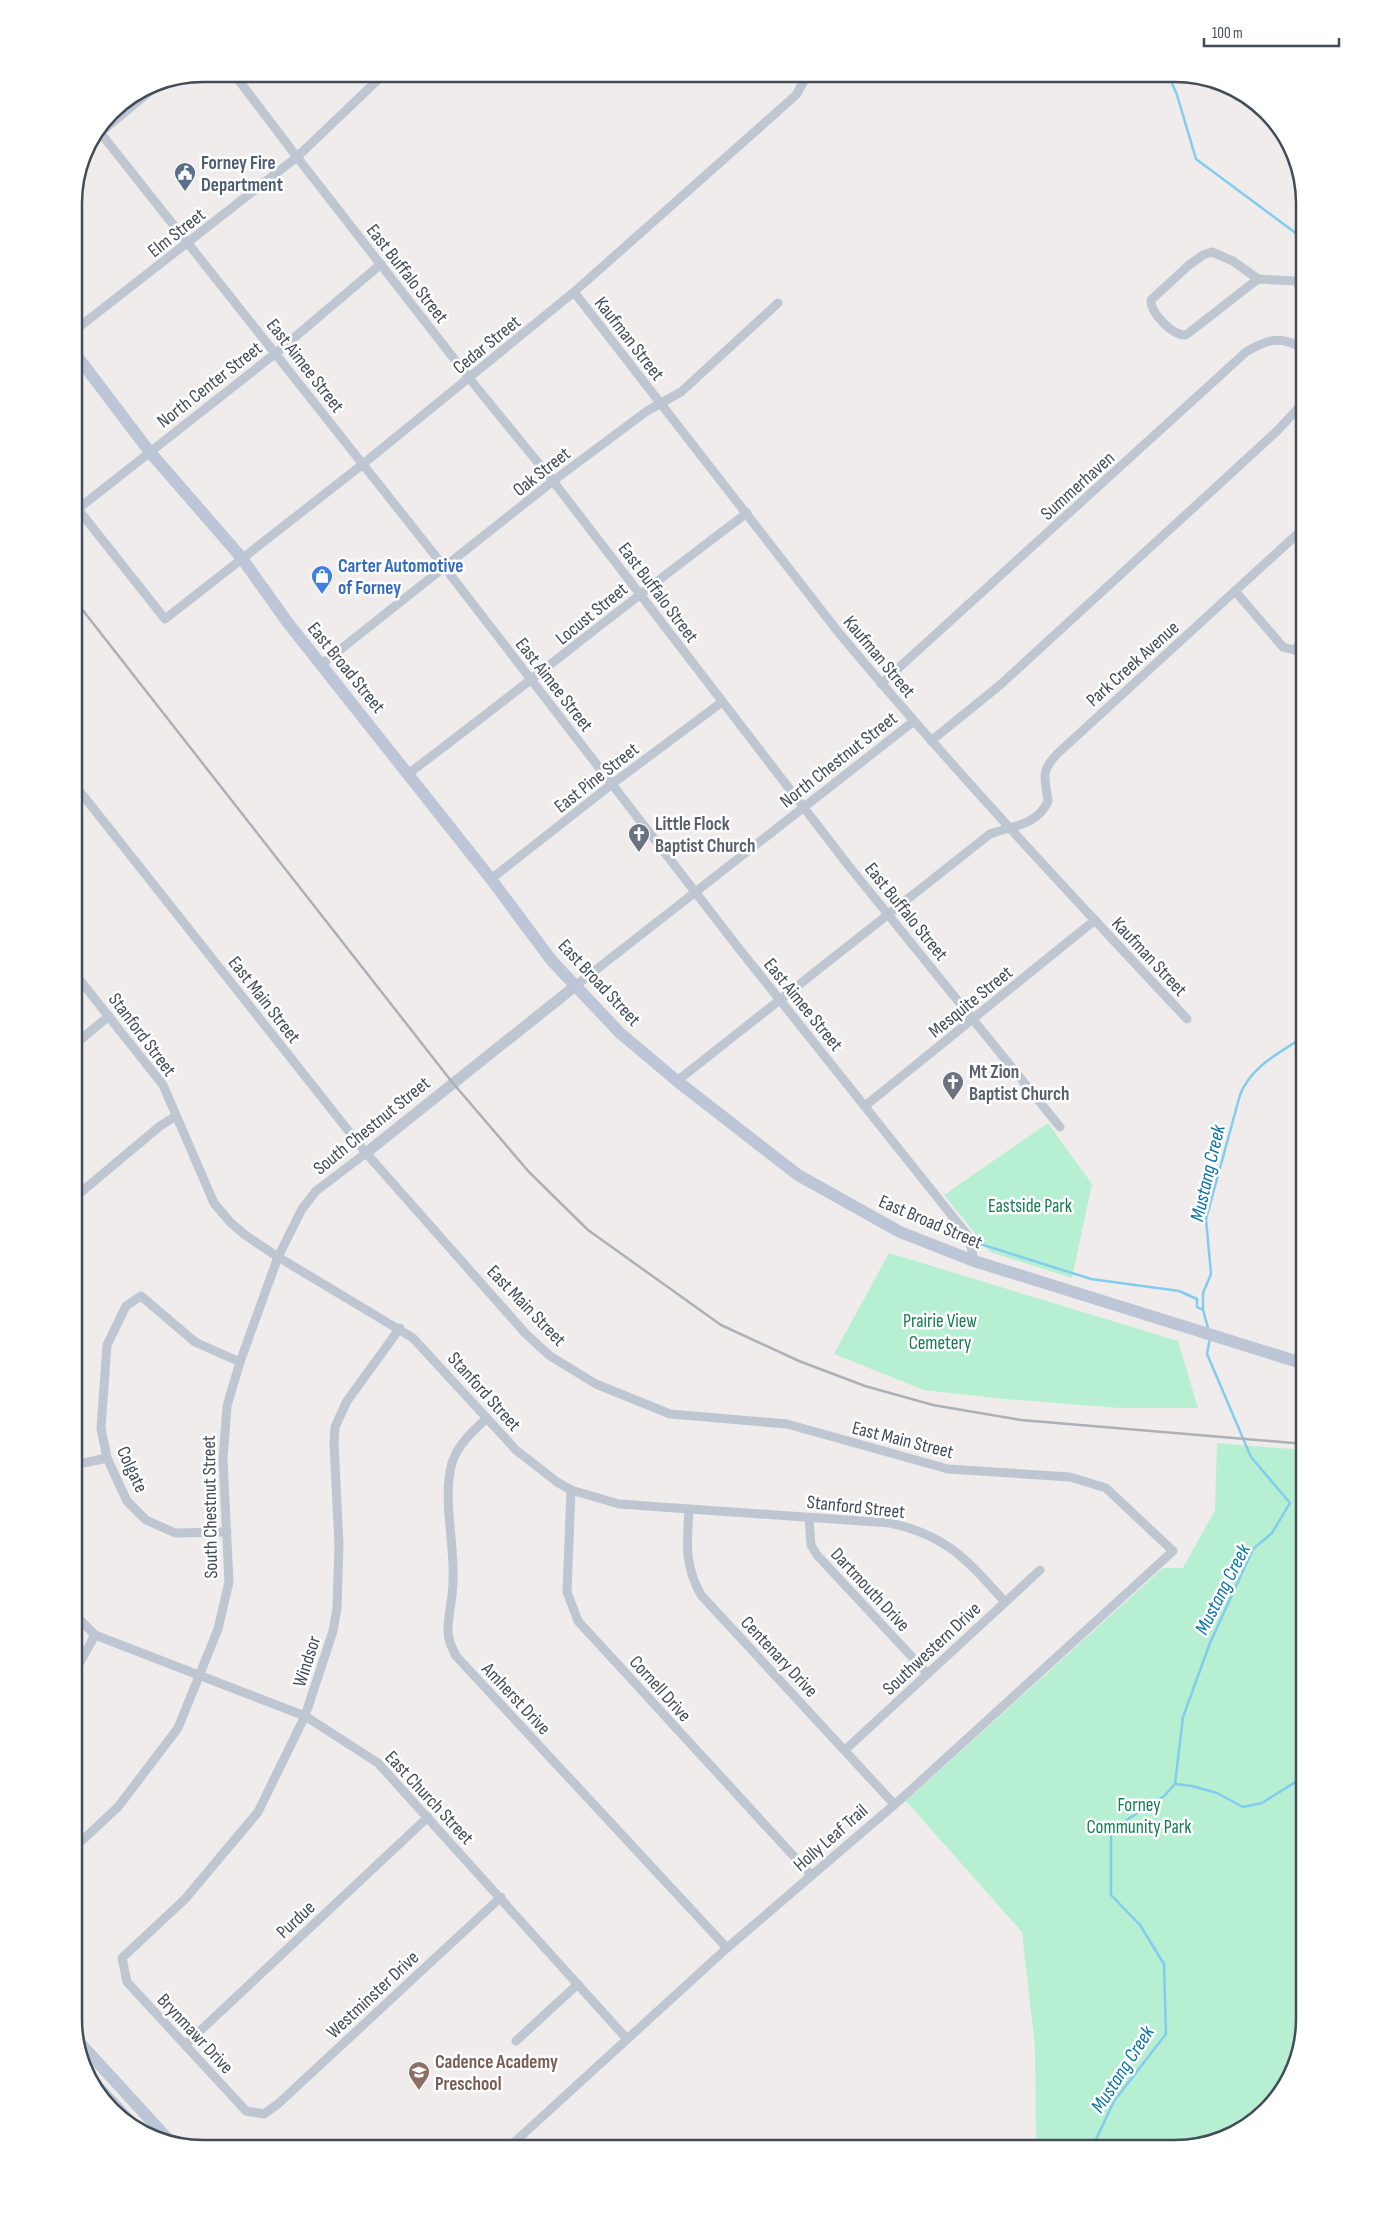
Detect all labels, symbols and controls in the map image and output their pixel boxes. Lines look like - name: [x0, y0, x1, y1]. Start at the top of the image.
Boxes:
- scale bar: [1204, 15, 1339, 47]
- text: 100 m: [1212, 24, 1243, 43]
- place label: Forney Fire Department: [201, 152, 283, 197]
- public building icon: Forney Fire Department: [173, 161, 197, 192]
- street label: Elm Street: [144, 203, 210, 263]
- street label: East Buffalo Street: [361, 220, 453, 328]
- street label: Kaufman Street: [589, 292, 669, 386]
- street label: Cedar Street: [448, 311, 526, 379]
- street label: East Aimee Street: [261, 314, 349, 418]
- street label: North Center Street: [153, 337, 267, 433]
- street label: Oak Street: [508, 442, 576, 502]
- street label: Summerhaven: [1036, 447, 1120, 525]
- street label: East Buffalo Street: [613, 538, 703, 648]
- place label: Carter Automotive of Forney: [338, 555, 463, 600]
- shop icon: Carter Automotive of Forney: [310, 564, 334, 595]
- street label: Locust Street: [551, 578, 633, 650]
- street label: Kaufman Street: [838, 611, 920, 703]
- street label: Park Creek Avenue: [1082, 616, 1184, 712]
- street label: East Broad Street: [302, 618, 390, 718]
- street label: East Aimee Street: [510, 633, 598, 737]
- street label: North Chestnut Street: [776, 707, 902, 813]
- street label: East Pine Street: [550, 738, 644, 818]
- place label: Little Flock Baptist Church: [655, 813, 755, 858]
- church icon: Little Flock Baptist Church: [627, 822, 651, 853]
- street label: East Buffalo Street: [859, 858, 952, 966]
- street label: Kaufman Street: [1106, 913, 1192, 1002]
- street label: East Broad Street: [553, 935, 645, 1031]
- street label: East Main Street: [223, 952, 305, 1048]
- street label: East Aimee Street: [758, 954, 847, 1056]
- street label: Mesquite Street: [924, 961, 1018, 1043]
- street label: Stanford Street: [103, 989, 181, 1081]
- place label: Mt Zion Baptist Church: [969, 1061, 1069, 1106]
- church icon: Mt Zion Baptist Church: [941, 1070, 965, 1101]
- street label: South Chestnut Street: [309, 1072, 435, 1180]
- water label: Mustang Creek: [1185, 1122, 1231, 1224]
- street label: East Broad Street: [875, 1190, 986, 1255]
- park label: Eastside Park: [988, 1195, 1073, 1218]
- street label: East Main Street: [482, 1261, 570, 1352]
- park label: Prairie View Cemetery: [903, 1310, 977, 1355]
- street label: Stanford Street: [442, 1348, 525, 1436]
- street label: East Main Street: [849, 1417, 956, 1464]
- street label: South Chestnut Street: [198, 1435, 223, 1579]
- street label: Colgate: [111, 1443, 152, 1496]
- street label: Stanford Street: [806, 1491, 906, 1524]
- water label: Mustang Creek: [1190, 1540, 1256, 1639]
- street label: Dartmouth Drive: [825, 1543, 915, 1637]
- street label: Southwestern Drive: [878, 1598, 986, 1700]
- street label: Centenary Drive: [735, 1612, 822, 1702]
- street label: Windsor: [288, 1633, 327, 1690]
- street label: Cornell Drive: [624, 1651, 696, 1727]
- street label: Amherst Drive: [476, 1657, 555, 1740]
- street label: East Church Street: [380, 1746, 478, 1850]
- park label: Forney Community Park: [1087, 1794, 1192, 1839]
- street label: Holly Leaf Trail: [789, 1800, 873, 1877]
- street label: Purdue: [272, 1896, 320, 1944]
- street label: Westminster Drive: [322, 1946, 424, 2044]
- street label: Brynmawr Drive: [152, 1989, 238, 2079]
- water label: Mustang Creek: [1086, 2021, 1160, 2117]
- place label: Cadence Academy Preschool: [435, 2051, 558, 2096]
- school or university icon: Cadence Academy Preschool: [407, 2060, 431, 2091]

